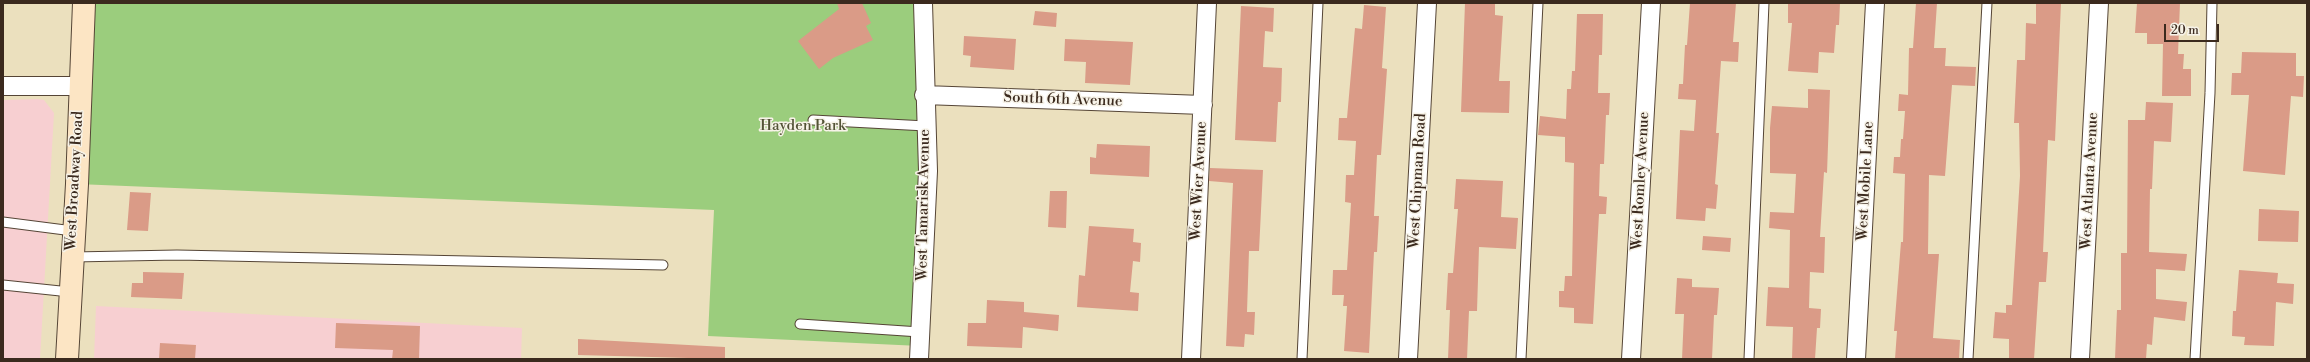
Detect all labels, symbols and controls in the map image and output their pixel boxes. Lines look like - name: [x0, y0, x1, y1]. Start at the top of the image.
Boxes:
- scale bar: [2166, 16, 2221, 42]
- text: 20 m: [2171, 23, 2199, 38]
- street label: South 6th Avenue: [1003, 89, 1123, 111]
- street label: West Broadway Road: [62, 111, 88, 251]
- street label: West Romley Avenue: [1628, 111, 1654, 251]
- street label: West Atlanta Avenue: [2077, 112, 2103, 250]
- street label: West Chipman Road: [1405, 113, 1431, 249]
- park label: Hayden Park: [760, 117, 846, 135]
- street label: West Wier Avenue: [1187, 121, 1211, 241]
- street label: West Mobile Lane: [1854, 121, 1878, 241]
- street label: West Tamarisk Avenue: [914, 129, 934, 281]

